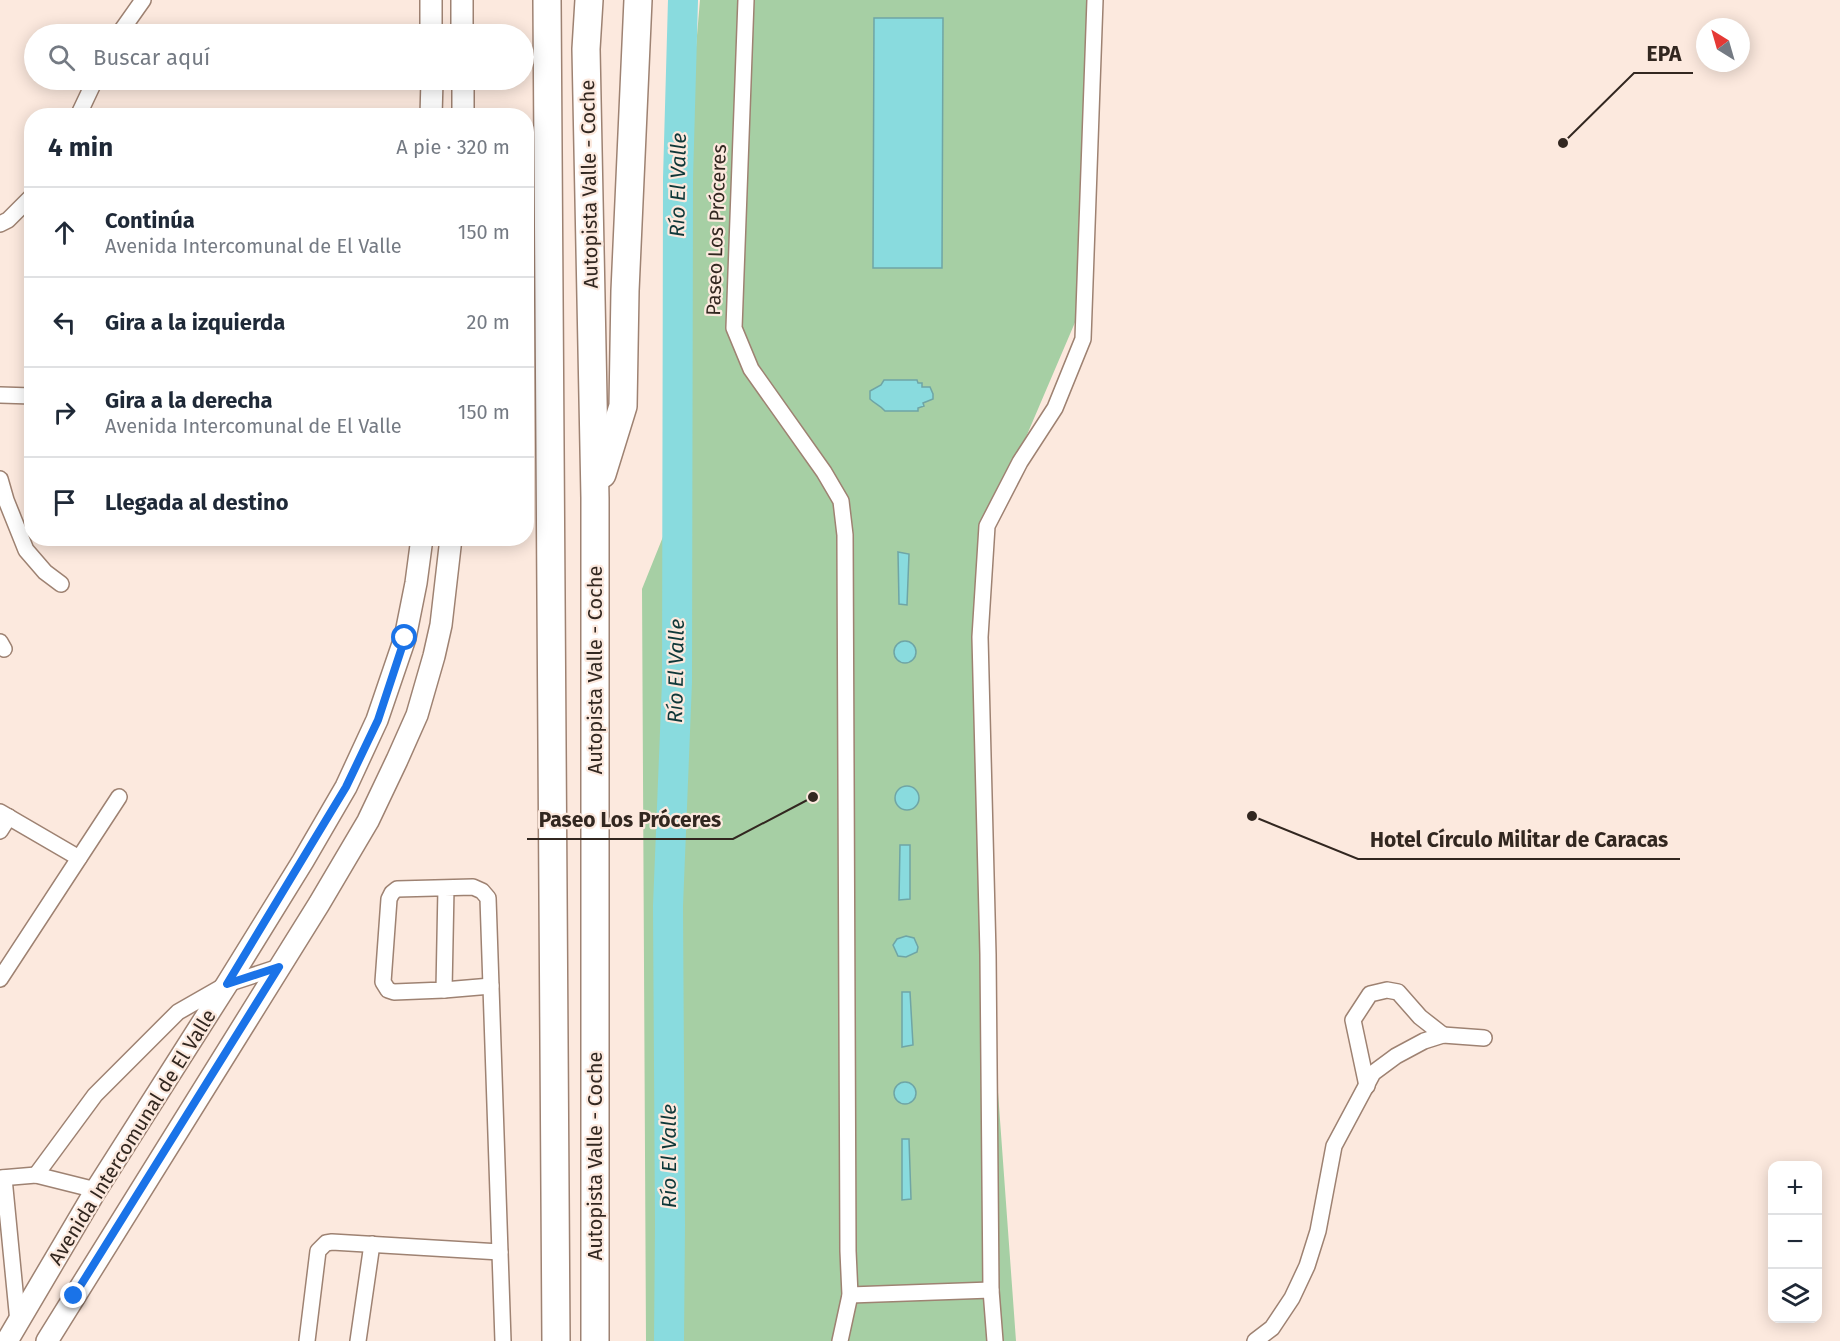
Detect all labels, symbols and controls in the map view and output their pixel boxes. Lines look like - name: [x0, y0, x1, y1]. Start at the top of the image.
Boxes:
- north arrow: [1696, 18, 1750, 72]
- search box: [24, 24, 534, 90]
- callout: EPA: [1634, 34, 1693, 73]
- icon: search: [45, 41, 78, 74]
- text: EPA: [1647, 41, 1682, 67]
- text: Buscar aquí: [93, 44, 210, 71]
- street label: Autopista Valle - Coche: [575, 79, 603, 289]
- text: 4 min: [48, 132, 113, 163]
- water label: Río El Valle: [664, 133, 692, 237]
- text: A pie · 320 m: [396, 135, 510, 159]
- street label: Paseo Los Próceres: [701, 144, 731, 316]
- text: Continúa: [105, 207, 195, 234]
- icon: ahead: [48, 216, 81, 249]
- text: 150 m: [458, 220, 510, 244]
- text: Avenida Intercomunal de El Valle: [105, 234, 402, 258]
- icon: left: [48, 306, 81, 339]
- text: Gira a la izquierda: [105, 309, 285, 336]
- text: 20 m: [467, 310, 510, 334]
- text: Gira a la derecha: [105, 387, 273, 414]
- icon: right: [48, 396, 81, 429]
- text: 150 m: [458, 400, 510, 424]
- text: Avenida Intercomunal de El Valle: [105, 414, 402, 438]
- icon: arrive: [48, 486, 81, 519]
- text: Llegada al destino: [105, 489, 289, 516]
- street label: Autopista Valle - Coche: [583, 566, 607, 774]
- water label: Río El Valle: [662, 619, 690, 723]
- route start: [391, 624, 417, 650]
- callout: Paseo Los Próceres: [527, 800, 733, 839]
- text: Paseo Los Próceres: [539, 807, 721, 833]
- callout: Hotel Círculo Militar de Caracas: [1358, 820, 1680, 859]
- text: Hotel Círculo Militar de Caracas: [1370, 827, 1668, 853]
- street label: Avenida Intercomunal de El Valle: [43, 1005, 221, 1269]
- street label: Autopista Valle - Coche: [583, 1052, 607, 1260]
- water label: Río El Valle: [656, 1104, 682, 1208]
- map controls: [1768, 1161, 1822, 1323]
- button: +: [1768, 1161, 1822, 1215]
- button: −: [1768, 1215, 1822, 1269]
- button: layers: [1768, 1269, 1822, 1323]
- route end: [60, 1282, 86, 1308]

